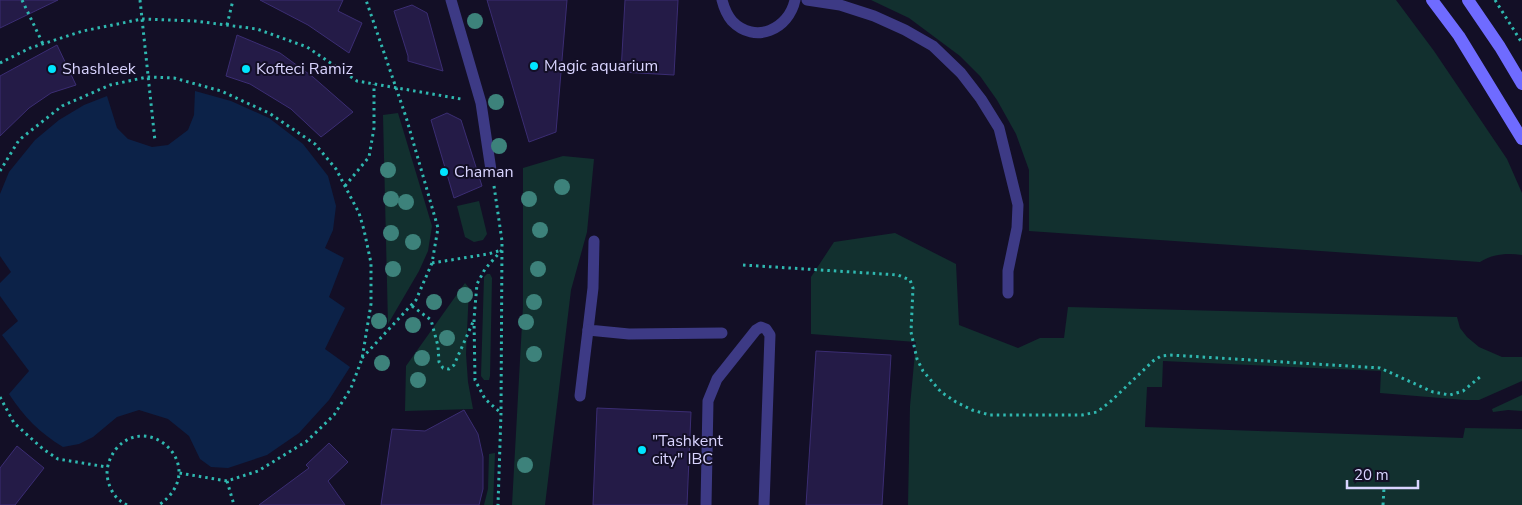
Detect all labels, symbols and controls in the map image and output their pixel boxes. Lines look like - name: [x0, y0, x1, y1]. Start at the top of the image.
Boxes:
- place label: Magic aquarium: [544, 55, 658, 77]
- place label: Shashleek: [62, 58, 137, 80]
- place label: Kofteci Ramiz: [256, 58, 353, 80]
- marker: Magic aquarium: [528, 60, 540, 72]
- marker: Shashleek: [46, 63, 58, 75]
- marker: Kofteci Ramiz: [240, 63, 252, 75]
- place label: Chaman: [454, 161, 514, 183]
- marker: Chaman: [438, 166, 450, 178]
- place label: "Tashkent city" IBC: [652, 430, 723, 470]
- marker: "Tashkent city" IBC: [636, 444, 648, 456]
- scale bar: [1347, 458, 1418, 490]
- text: 20 m: [1354, 465, 1389, 485]

